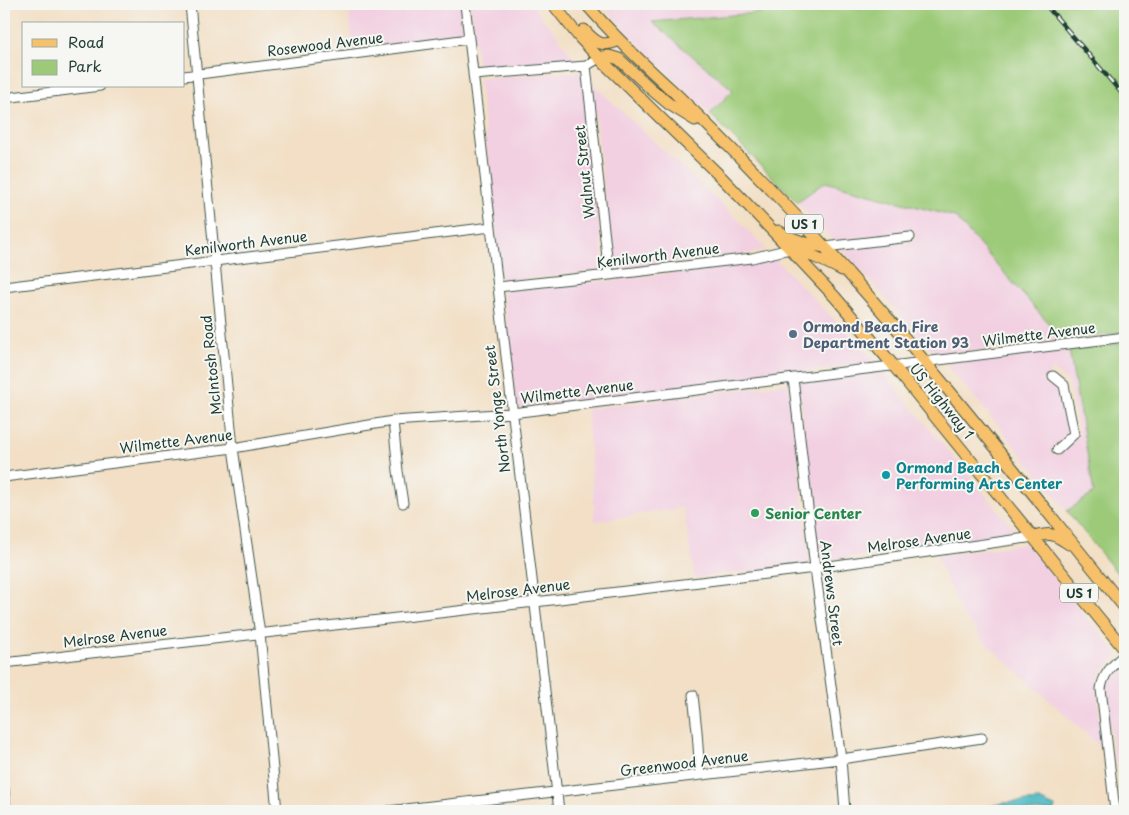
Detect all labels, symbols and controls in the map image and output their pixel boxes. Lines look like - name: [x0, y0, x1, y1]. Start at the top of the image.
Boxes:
- legend: [22, 22, 185, 88]
- street label: Rosewood Avenue: [266, 26, 385, 62]
- text: Road: [68, 30, 104, 53]
- text: Park: [68, 54, 102, 77]
- street label: Walnut Street: [569, 124, 599, 220]
- road number: US 1: [785, 214, 823, 233]
- street label: Kenilworth Avenue: [184, 225, 309, 261]
- street label: Kenilworth Avenue: [596, 237, 721, 273]
- street label: McIntosh Road: [195, 314, 227, 416]
- place label: Ormond Beach Fire Department Station 93: [803, 316, 969, 353]
- street label: Wilmette Avenue: [981, 317, 1097, 351]
- marker: Ormond Beach Fire Department Station 93: [787, 328, 799, 340]
- street label: North Yonge Street: [479, 344, 515, 474]
- street label: US Highway 1: [905, 358, 979, 444]
- street label: Wilmette Avenue: [519, 374, 635, 408]
- street label: Wilmette Avenue: [118, 424, 234, 458]
- place label: Ormond Beach Performing Arts Center: [896, 457, 1063, 494]
- marker: Ormond Beach Performing Arts Center: [880, 469, 892, 481]
- place label: Senior Center: [765, 503, 862, 524]
- marker: Senior Center: [749, 507, 761, 519]
- street label: Melrose Avenue: [866, 522, 973, 558]
- street label: Andrews Street: [815, 539, 849, 647]
- street label: Melrose Avenue: [465, 573, 572, 607]
- road number: US 1: [1060, 584, 1098, 602]
- street label: Melrose Avenue: [62, 619, 169, 653]
- street label: Greenwood Avenue: [619, 745, 750, 781]

